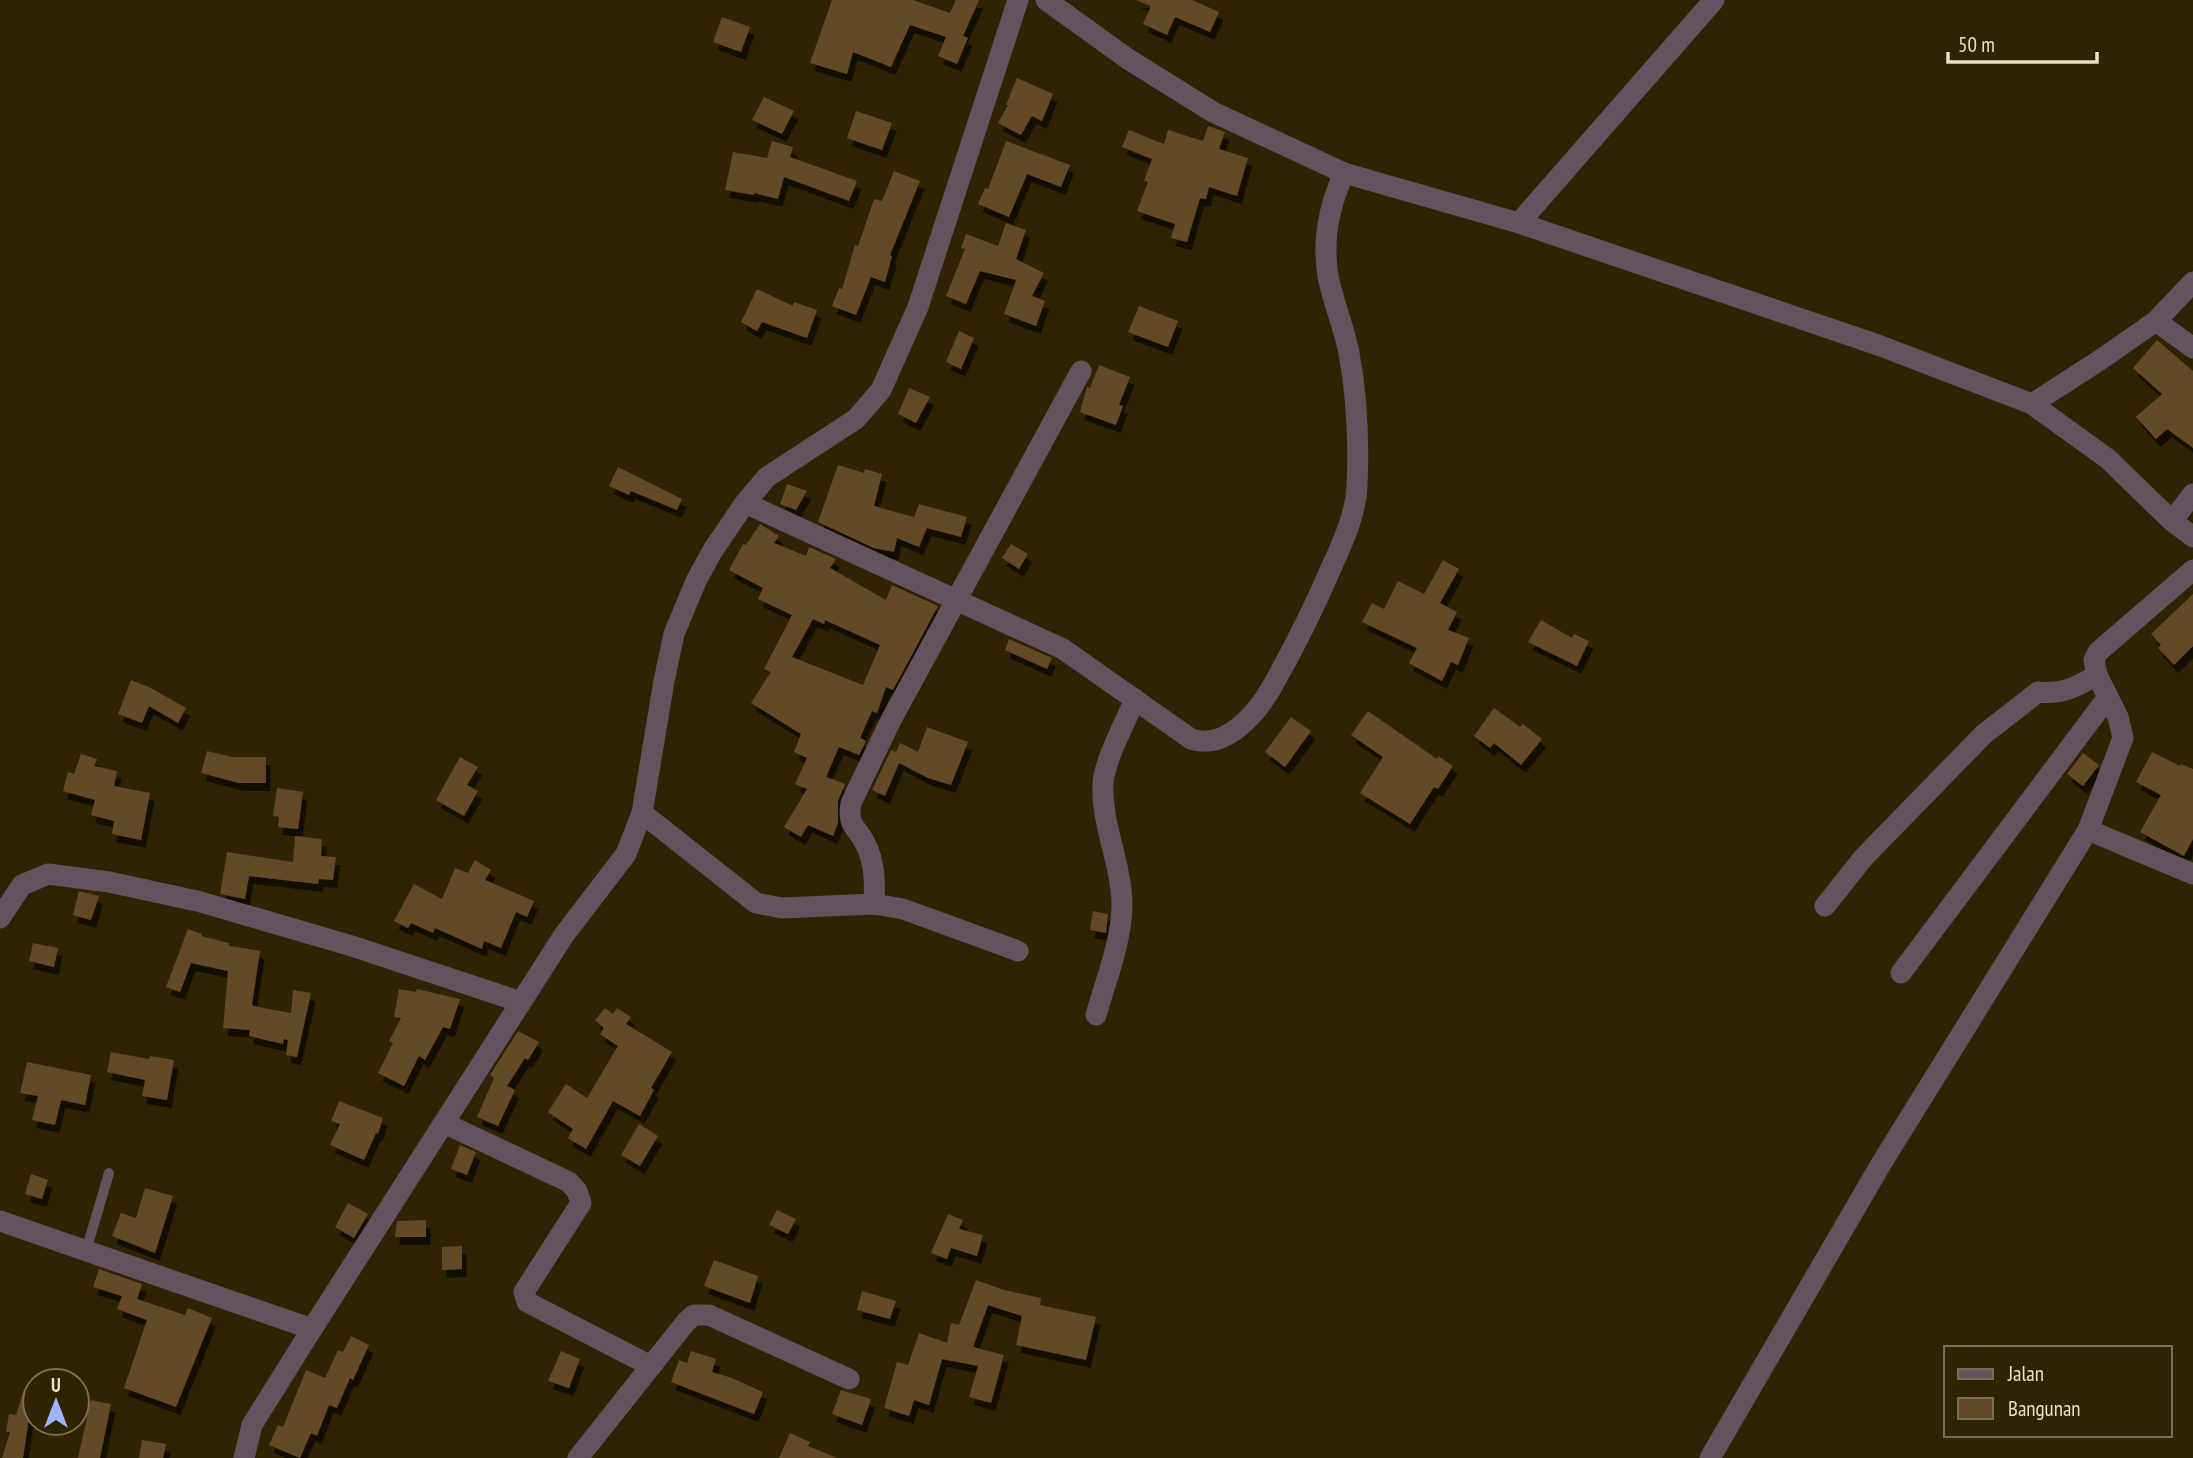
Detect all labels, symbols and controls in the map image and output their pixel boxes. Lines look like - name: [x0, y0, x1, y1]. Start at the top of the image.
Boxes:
- scale bar: [1948, 21, 2097, 65]
- text: 50 m: [1958, 31, 1995, 58]
- legend: [1944, 1346, 2172, 1437]
- text: Jalan: [2007, 1360, 2044, 1387]
- north arrow: [21, 1367, 91, 1437]
- text: U: [51, 1373, 61, 1397]
- text: Bangunan: [2008, 1395, 2081, 1422]

